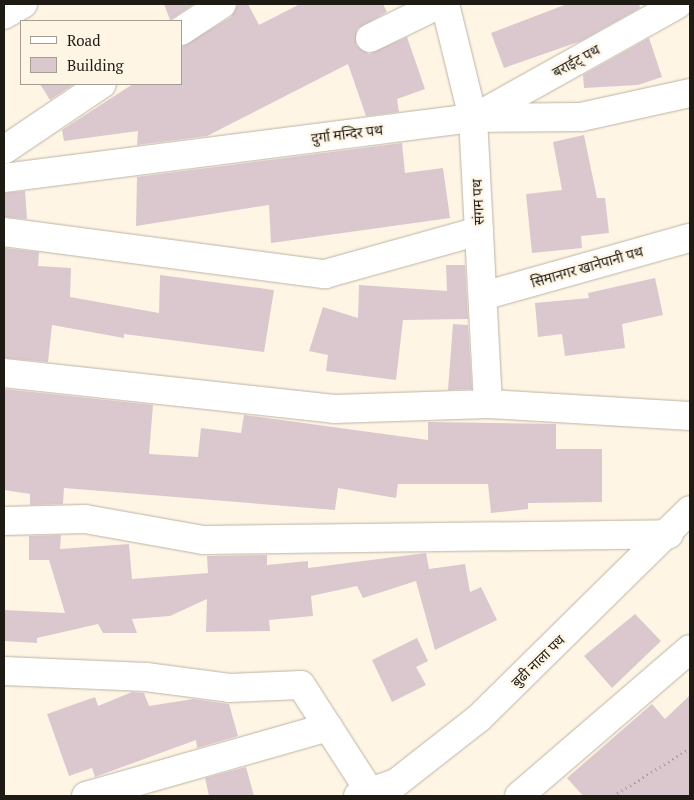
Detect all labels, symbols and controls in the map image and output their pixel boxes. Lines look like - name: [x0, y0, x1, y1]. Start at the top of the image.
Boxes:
- legend: [20, 20, 182, 85]
- text: Road: [67, 30, 100, 50]
- street label: बराईट् पथ: [549, 41, 603, 81]
- text: Building: [67, 55, 124, 75]
- street label: दुर्गा मन्दिर पथ: [310, 121, 384, 147]
- street label: संगम पथ: [468, 179, 488, 225]
- street label: सिमानगर खानेपानी पथ: [529, 243, 645, 291]
- street label: बुढी नाला पथ: [508, 631, 568, 691]

